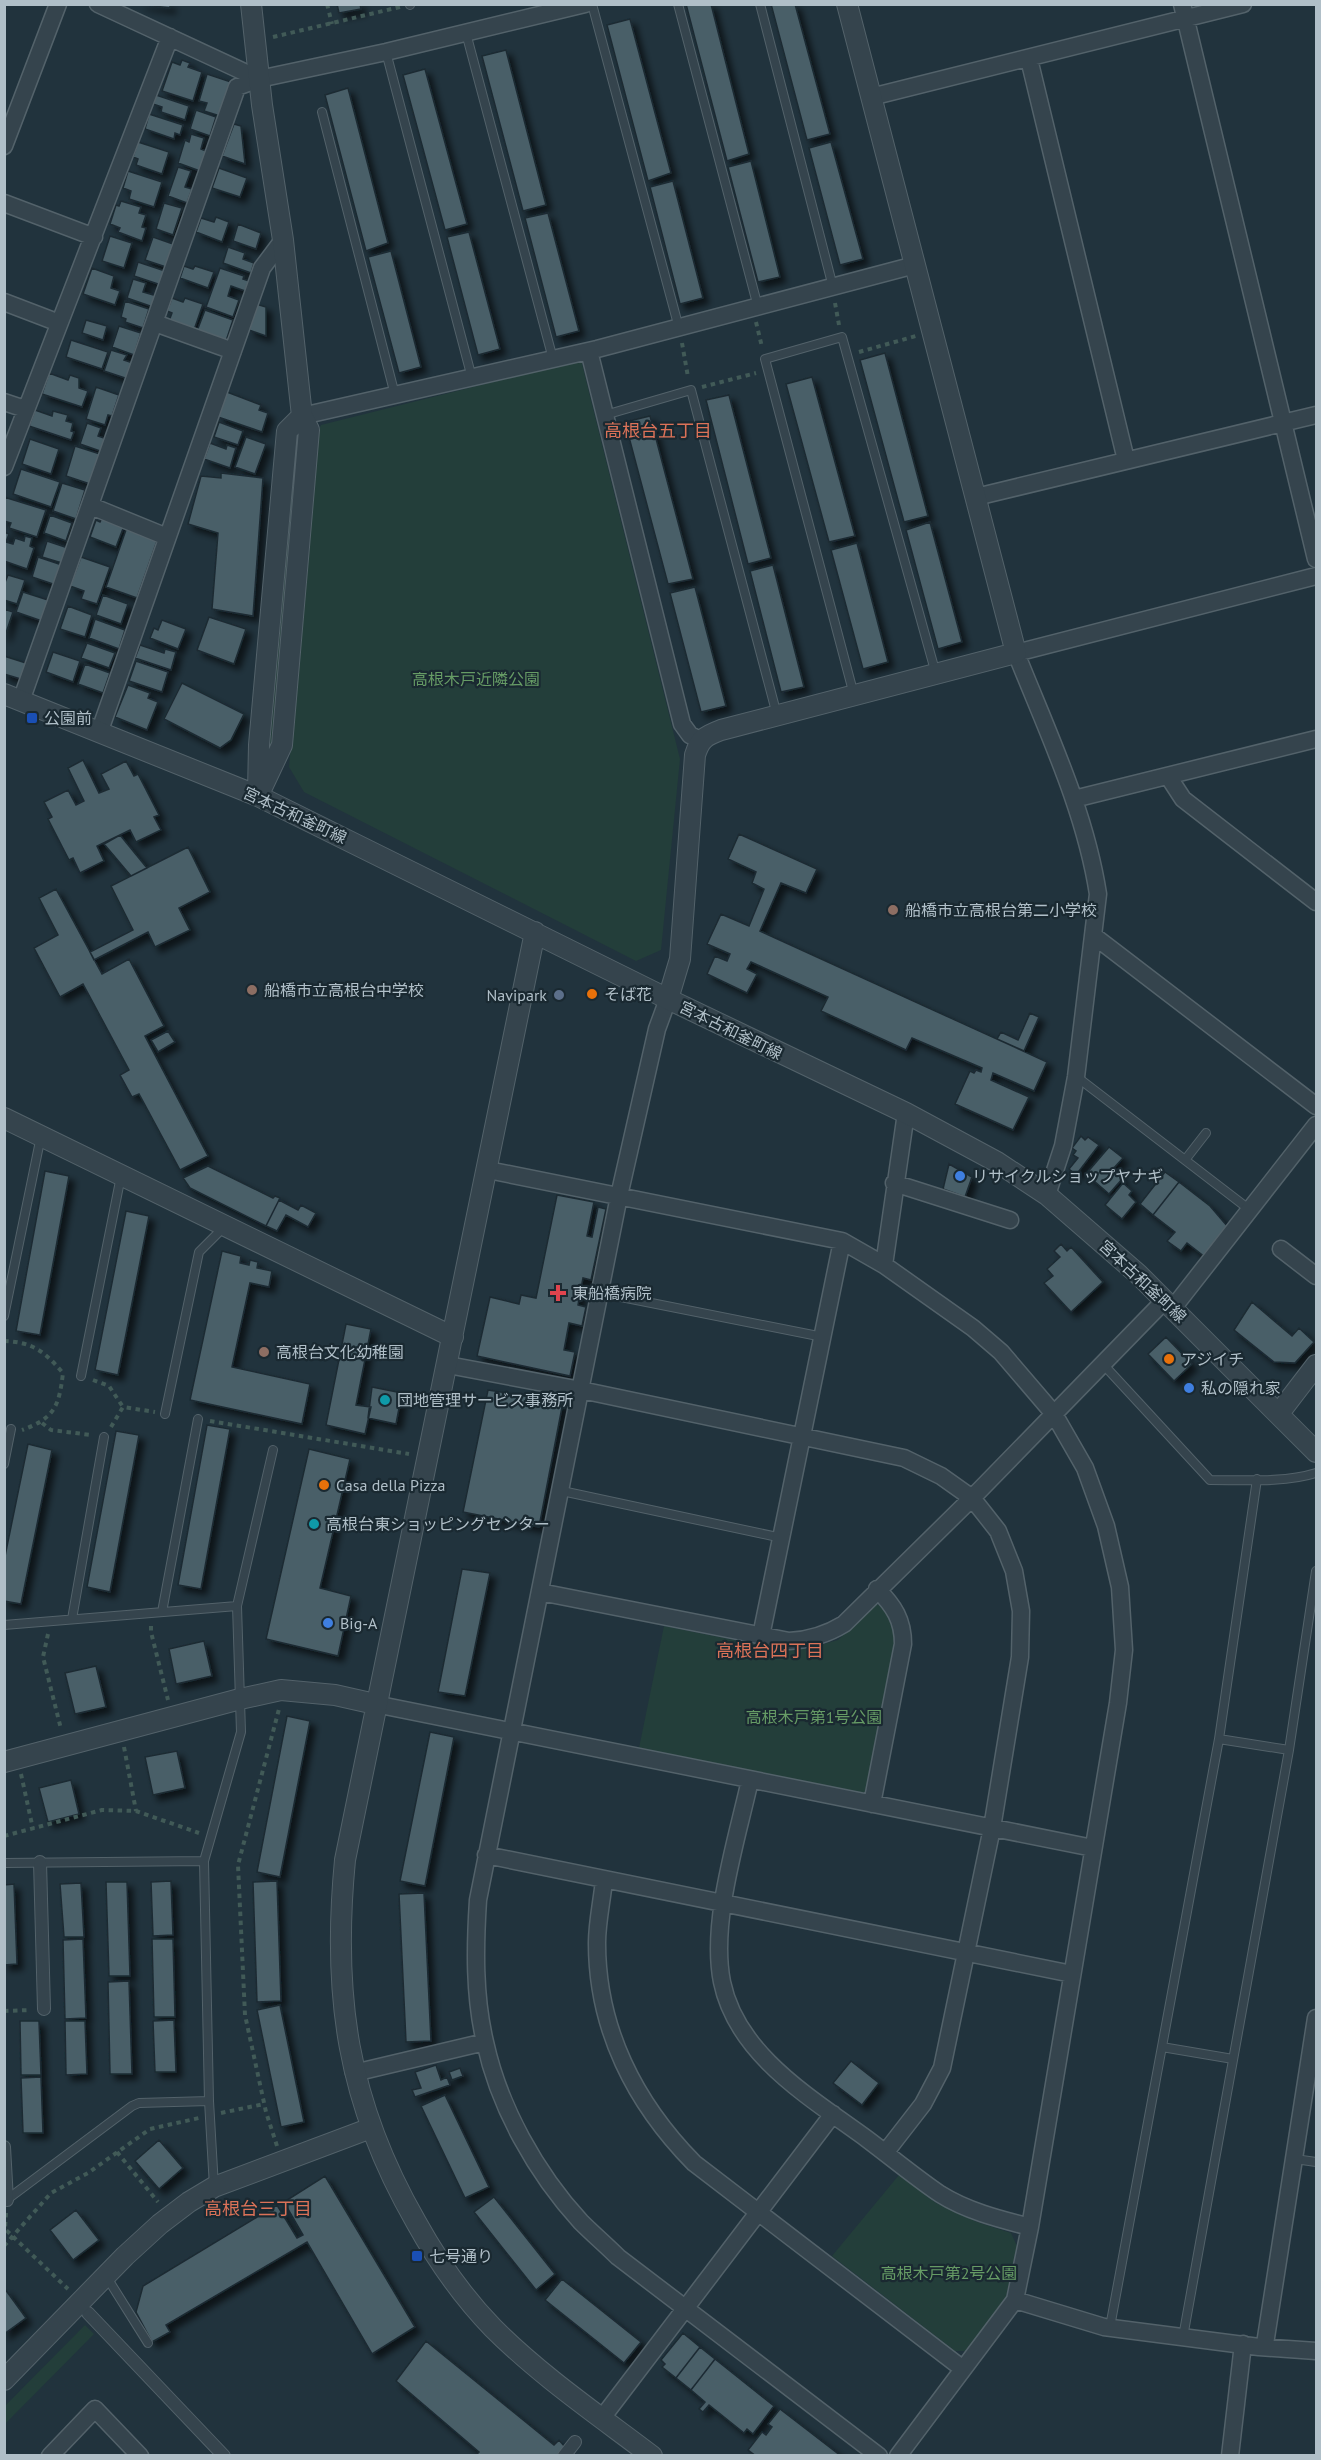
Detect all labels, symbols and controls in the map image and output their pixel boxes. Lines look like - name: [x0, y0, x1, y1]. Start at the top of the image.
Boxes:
- district label: 高根台五丁目: [604, 419, 712, 442]
- park label: 高根木戸近隣公園: [412, 669, 540, 689]
- place label: 公園前: [44, 708, 92, 728]
- marker: 公園前: [25, 711, 39, 725]
- street label: 宮本古和釜町線: [240, 782, 350, 848]
- place label: 船橋市立高根台第二小学校: [905, 900, 1097, 920]
- marker: 船橋市立高根台第二小学校: [886, 903, 900, 917]
- place label: 船橋市立高根台中学校: [264, 980, 424, 1000]
- marker: 船橋市立高根台中学校: [245, 983, 259, 997]
- place label: そば花: [604, 984, 652, 1004]
- place label: Navipark: [487, 985, 547, 1005]
- marker: そば花: [585, 987, 599, 1001]
- marker: Navipark: [552, 988, 566, 1002]
- street label: 宮本古和釜町線: [676, 996, 786, 1064]
- place label: リサイクルショップヤナギ: [972, 1166, 1163, 1186]
- marker: リサイクルショップヤナギ: [953, 1169, 967, 1183]
- street label: 宮本古和釜町線: [1095, 1235, 1191, 1327]
- place label: 東船橋病院: [572, 1283, 652, 1303]
- marker: 東船橋病院: [549, 1284, 567, 1302]
- place label: 高根台文化幼稚園: [276, 1342, 404, 1362]
- marker: 高根台文化幼稚園: [257, 1345, 271, 1359]
- place label: アジイチ: [1181, 1349, 1244, 1369]
- marker: アジイチ: [1162, 1352, 1176, 1366]
- place label: 私の隠れ家: [1201, 1378, 1281, 1398]
- marker: 私の隠れ家: [1182, 1381, 1196, 1395]
- place label: 団地管理サービス事務所: [397, 1390, 573, 1410]
- marker: 団地管理サービス事務所: [378, 1393, 392, 1407]
- place label: Casa della Pizza: [336, 1475, 446, 1495]
- marker: Casa della Pizza: [317, 1478, 331, 1492]
- place label: 高根台東ショッピングセンター: [326, 1514, 550, 1534]
- marker: 高根台東ショッピングセンター: [307, 1517, 321, 1531]
- place label: Big-A: [340, 1613, 378, 1633]
- marker: Big-A: [321, 1616, 335, 1630]
- district label: 高根台四丁目: [716, 1639, 824, 1662]
- park label: 高根木戸第1号公園: [746, 1707, 882, 1727]
- district label: 高根台三丁目: [204, 2197, 312, 2220]
- place label: 七号通り: [429, 2246, 493, 2266]
- marker: 七号通り: [410, 2249, 424, 2263]
- park label: 高根木戸第2号公園: [881, 2263, 1017, 2283]

